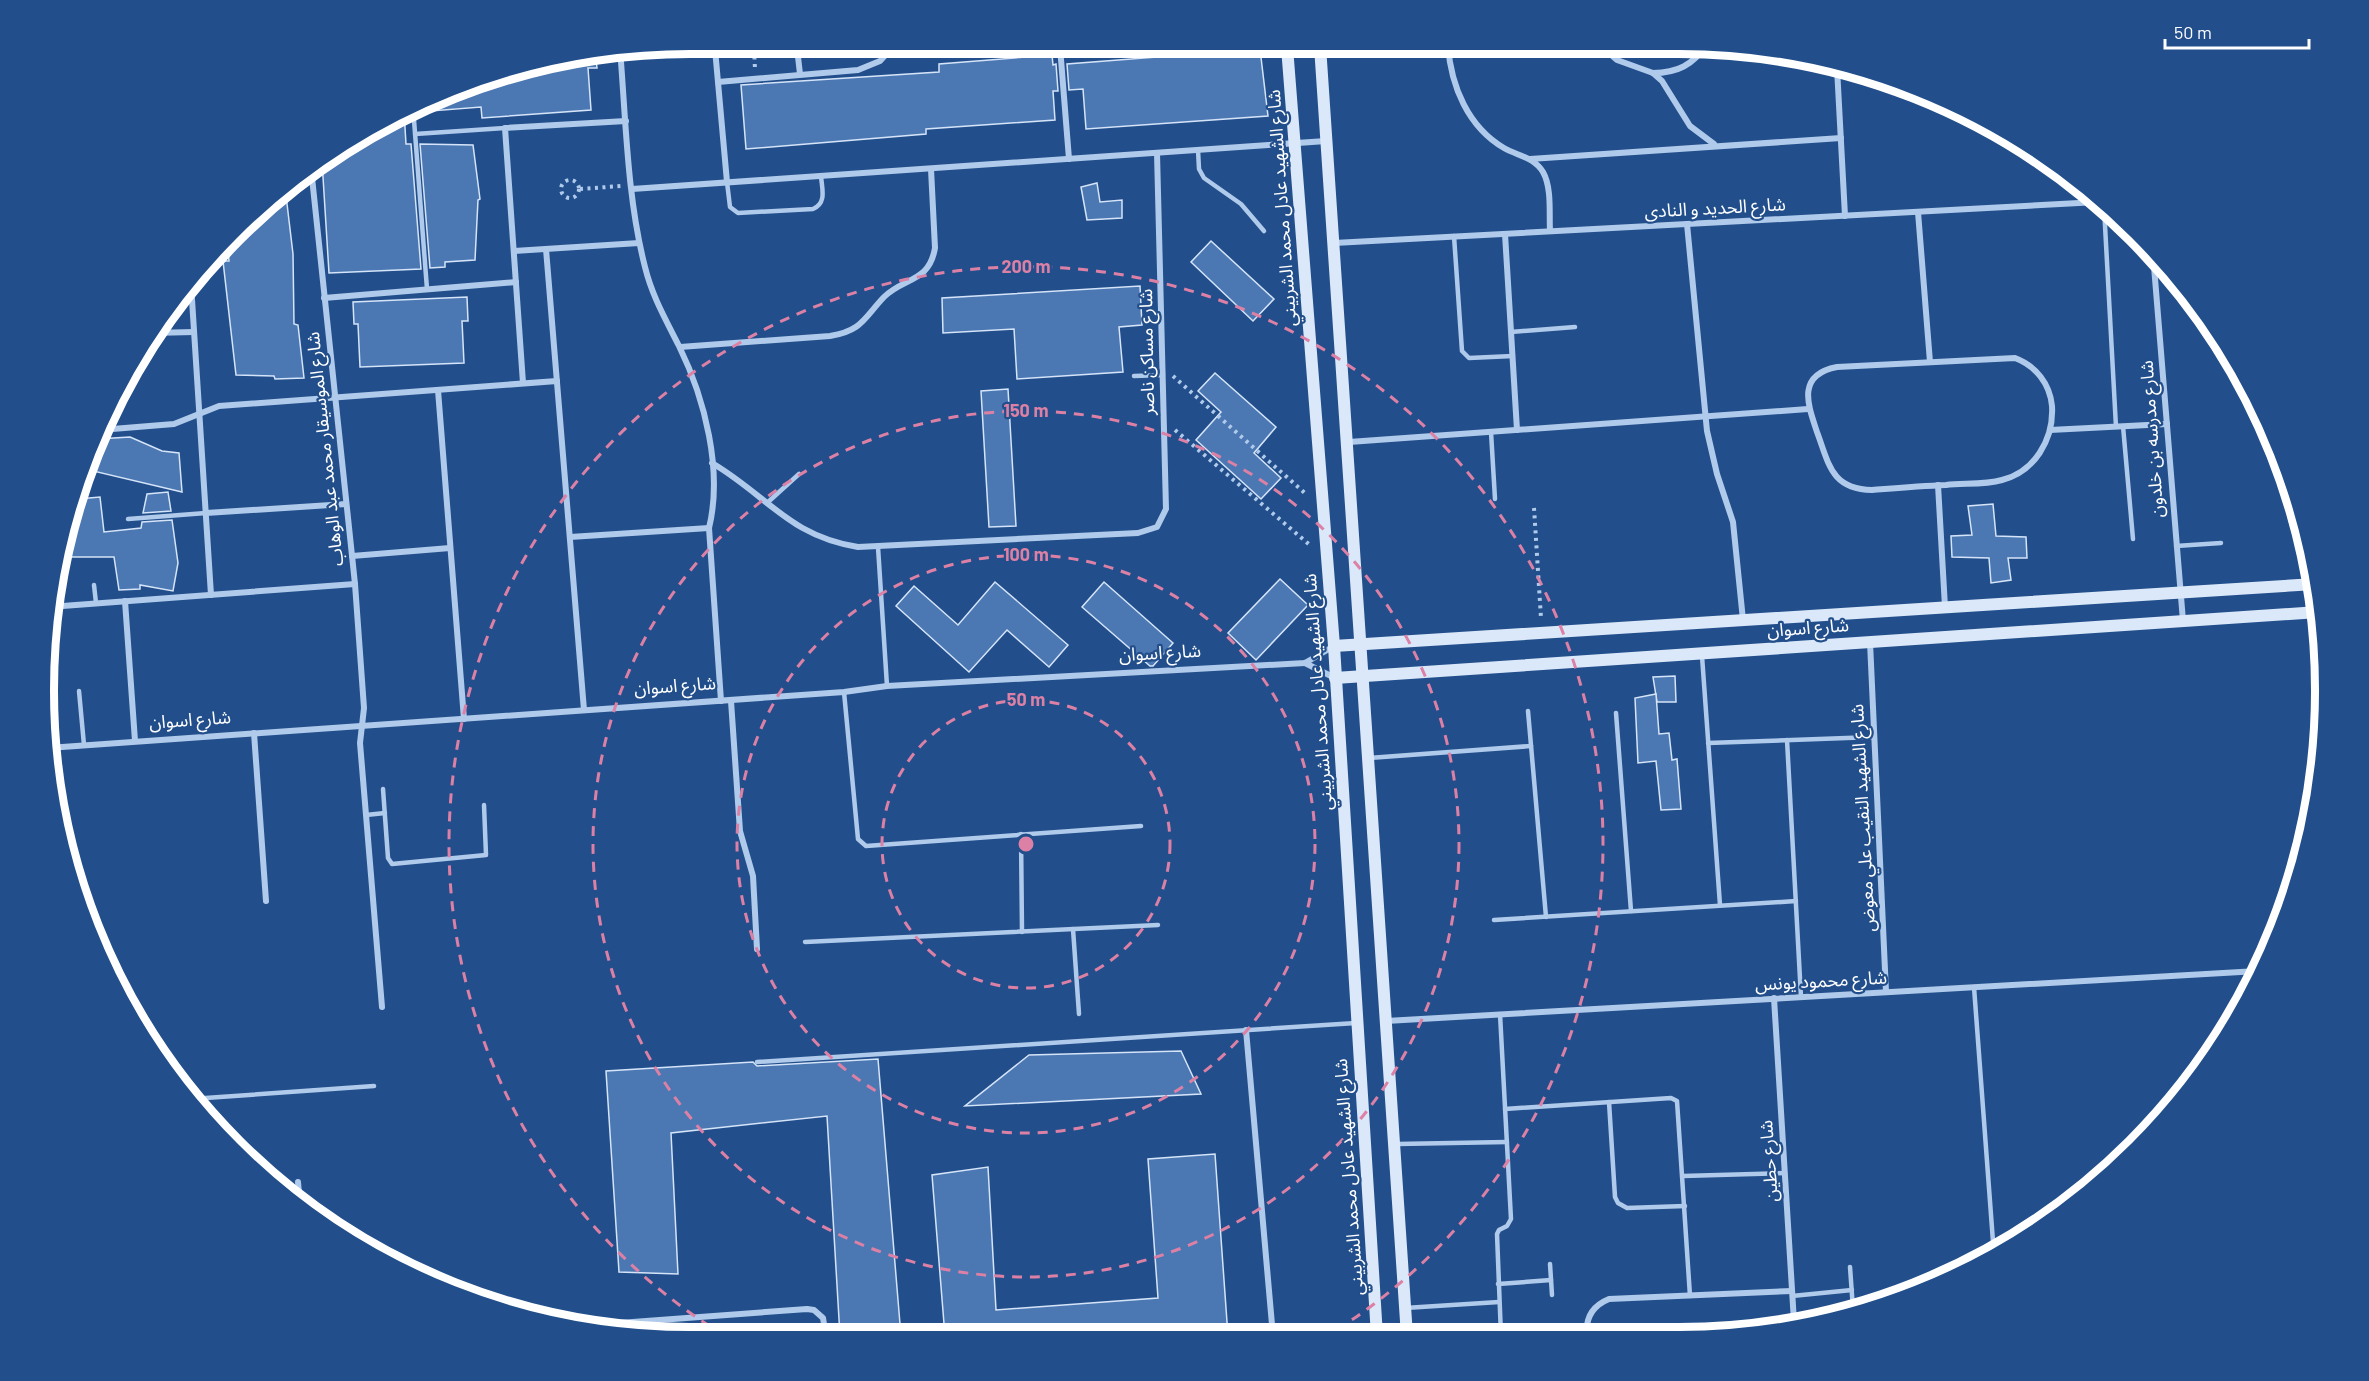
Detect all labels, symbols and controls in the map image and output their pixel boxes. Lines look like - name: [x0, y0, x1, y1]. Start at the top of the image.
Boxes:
- scale bar: [2165, 12, 2309, 50]
- text: 50 m: [2174, 21, 2212, 43]
- street label: شارع الشهيد عادل محمد الشربيني: [1262, 89, 1304, 327]
- street label: شارع الحديد و النادى: [1644, 192, 1786, 226]
- text: 200 m: [1001, 255, 1051, 277]
- street label: شارع مساكن ناصر: [1134, 289, 1162, 416]
- street label: شارع الموسيقار محمد عبد الوهاب: [301, 330, 351, 567]
- street label: شارع مدرسه بن خلدون: [2135, 359, 2171, 519]
- text: 150 m: [1004, 399, 1048, 421]
- text: 100 m: [1003, 543, 1049, 565]
- street label: شارع الشهيد عادل محمد الشربيني: [1298, 573, 1340, 811]
- street label: شارع اسوان: [1766, 613, 1850, 645]
- street label: شارع اسوان: [1118, 639, 1202, 669]
- street label: شارع اسوان: [633, 671, 717, 703]
- text: 50 m: [1007, 688, 1045, 710]
- street label: شارع الشهيد النقيب علي معوض: [1845, 703, 1883, 933]
- street label: شارع اسوان: [148, 705, 232, 737]
- centre of rings: [1016, 834, 1036, 854]
- street label: شارع محمود يونس: [1754, 966, 1888, 998]
- street label: شارع الشهيد عادل محمد الشربيني: [1329, 1058, 1371, 1296]
- street label: شارع حطين: [1754, 1119, 1786, 1203]

